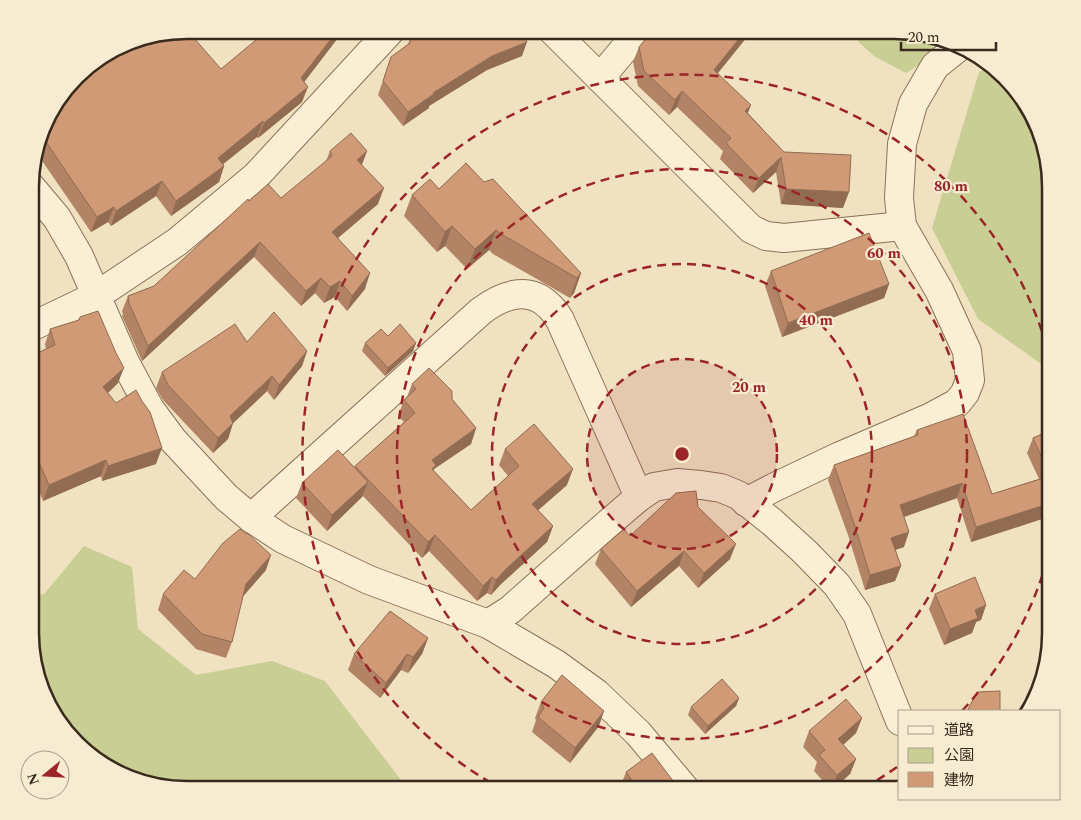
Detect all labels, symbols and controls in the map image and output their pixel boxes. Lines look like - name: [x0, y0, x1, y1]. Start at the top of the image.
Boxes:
- scale bar: [901, 20, 996, 52]
- text: 20 m: [908, 26, 940, 49]
- text: 80 m: [934, 175, 969, 198]
- text: 60 m: [867, 242, 902, 265]
- text: 40 m: [799, 309, 834, 332]
- text: 20 m: [732, 376, 767, 399]
- centre of rings: [673, 445, 691, 463]
- legend: [898, 710, 1061, 800]
- text: 道路: [944, 719, 974, 742]
- text: 公園: [944, 744, 974, 767]
- north arrow: [20, 750, 70, 800]
- text: 建物: [944, 769, 974, 792]
- text: N: [21, 770, 45, 788]

